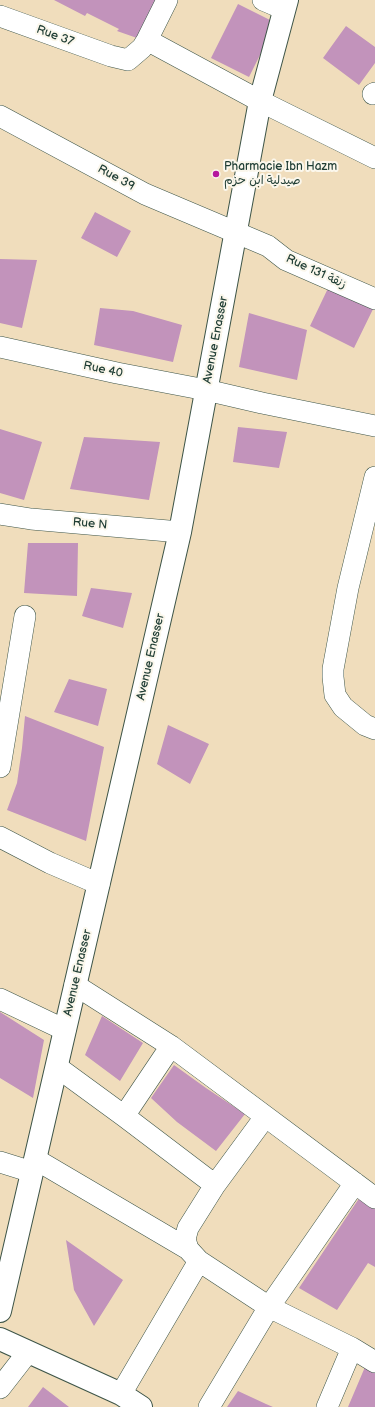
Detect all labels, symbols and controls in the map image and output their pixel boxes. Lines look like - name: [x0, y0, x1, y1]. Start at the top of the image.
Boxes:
- street label: Rue 37: [34, 23, 76, 49]
- place label: Pharmacie Ibn Hazm صيدلية ابن حزم: [224, 160, 337, 188]
- street label: Rue 39: [95, 162, 137, 194]
- marker: Pharmacie Ibn Hazm صيدلية ابن حزم: [211, 169, 221, 179]
- street label: Rue 131 زنقة: [283, 252, 349, 292]
- street label: Avenue Enasser: [201, 295, 231, 385]
- street label: Rue 40: [82, 359, 124, 381]
- street label: Rue N: [72, 515, 108, 533]
- street label: Avenue Enasser: [134, 612, 168, 702]
- street label: Avenue Enasser: [61, 928, 95, 1018]

